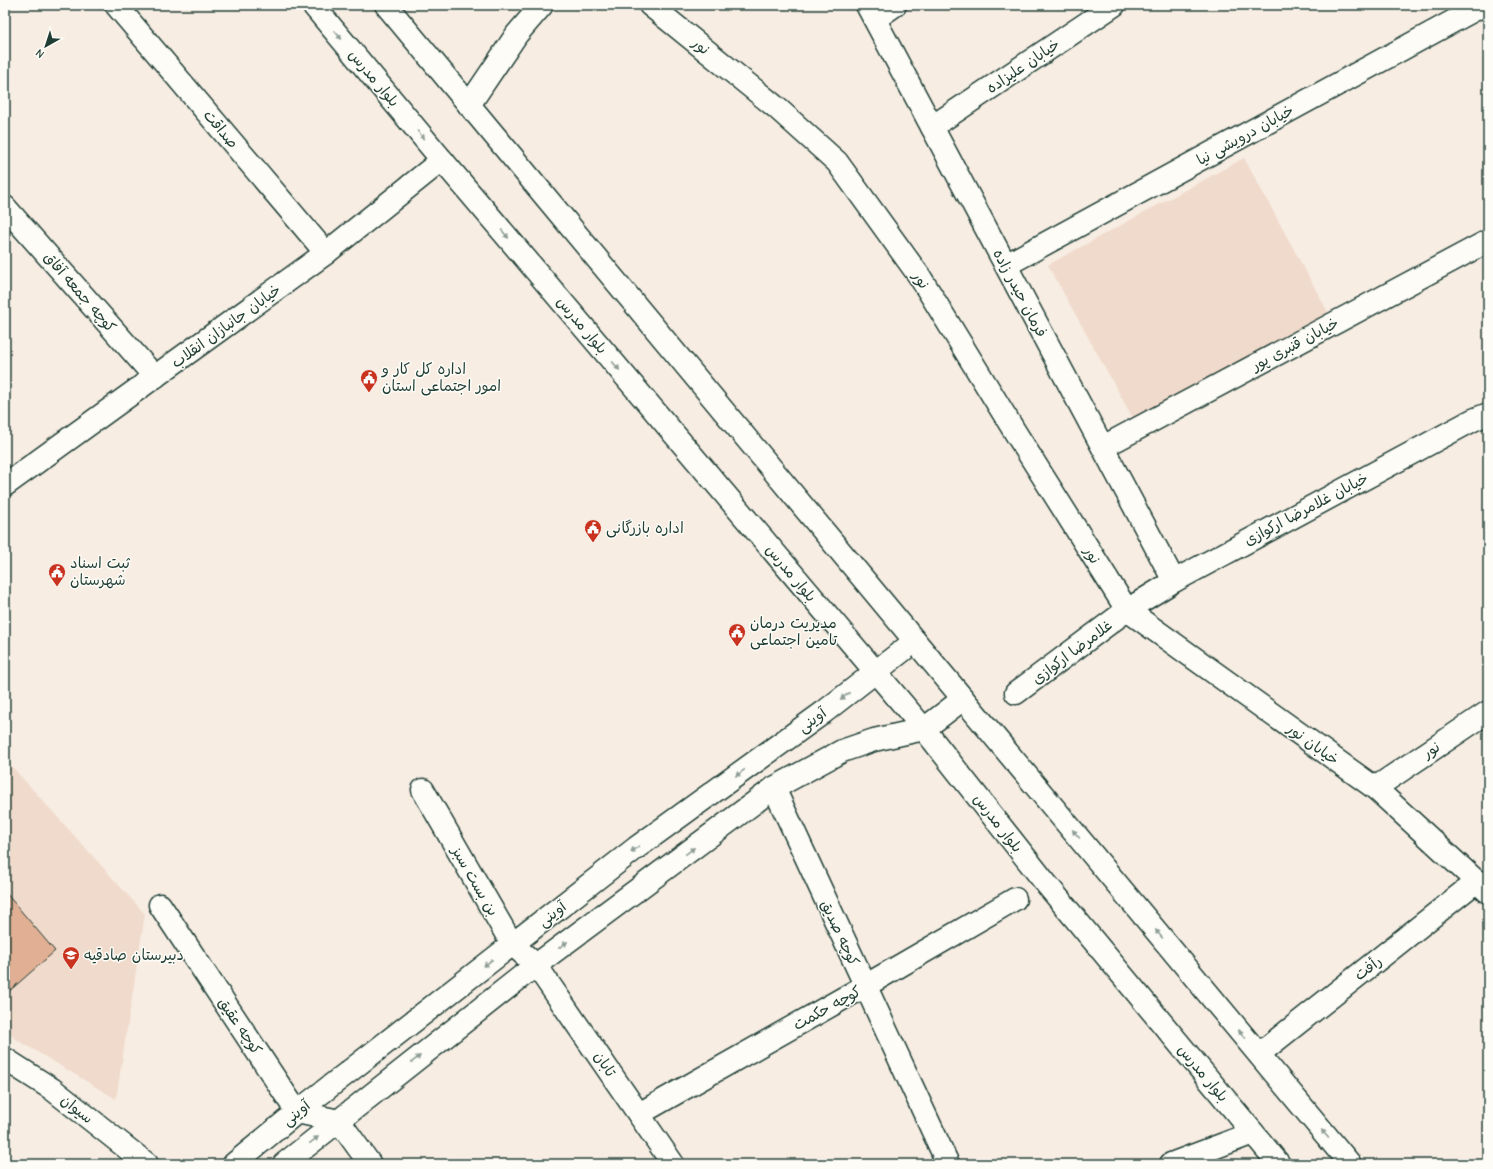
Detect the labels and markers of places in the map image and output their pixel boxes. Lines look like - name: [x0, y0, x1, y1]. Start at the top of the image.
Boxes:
- place label: اداره کل کار و امور اجتماعی استان: [381, 360, 501, 396]
- public building icon: اداره کل کار و امور اجتماعی استان: [359, 368, 379, 393]
- public building icon: اداره بازرگانی: [583, 518, 603, 543]
- place label: اداره بازرگانی: [606, 519, 684, 538]
- place label: ثبت اسناد شهرستان: [70, 554, 130, 589]
- public building icon: ثبت اسناد شهرستان: [47, 562, 67, 587]
- place label: مدیریت درمان تامین اجتماعی: [750, 614, 838, 650]
- public building icon: مدیریت درمان تامین اجتماعی: [727, 622, 747, 647]
- school or university icon: دبیرستان صادقیه: [61, 945, 81, 970]
- place label: دبیرستان صادقیه: [84, 946, 184, 964]

